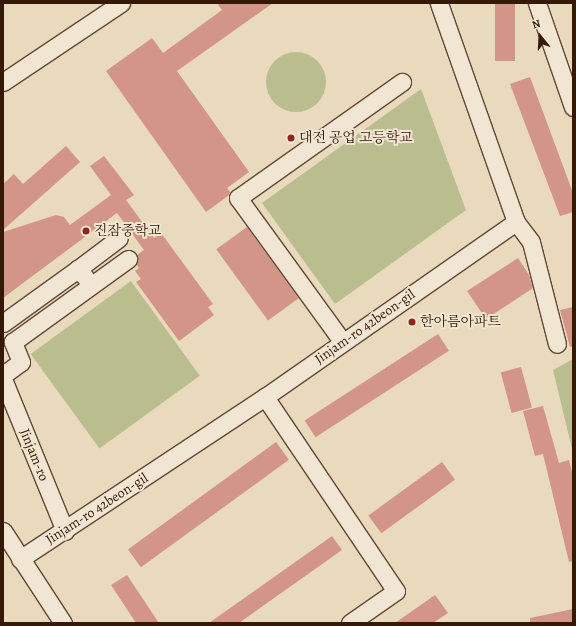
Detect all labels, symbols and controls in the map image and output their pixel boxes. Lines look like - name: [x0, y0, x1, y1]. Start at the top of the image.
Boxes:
- north arrow: [520, 16, 560, 56]
- text: N: [530, 16, 542, 32]
- place label: 대전 공업 고등학교: [299, 130, 413, 146]
- marker: 대전 공업 고등학교: [286, 133, 296, 143]
- place label: 진잠중학교: [94, 223, 162, 239]
- marker: 진잠중학교: [81, 226, 91, 236]
- street label: Jinjam-ro 42beon-gil: [312, 286, 418, 368]
- place label: 한아름아파트: [420, 314, 501, 330]
- marker: 한아름아파트: [407, 317, 417, 327]
- street label: Jinjam-ro: [16, 426, 52, 484]
- street label: Jinjam-ro 42beon-gil: [43, 470, 151, 548]

